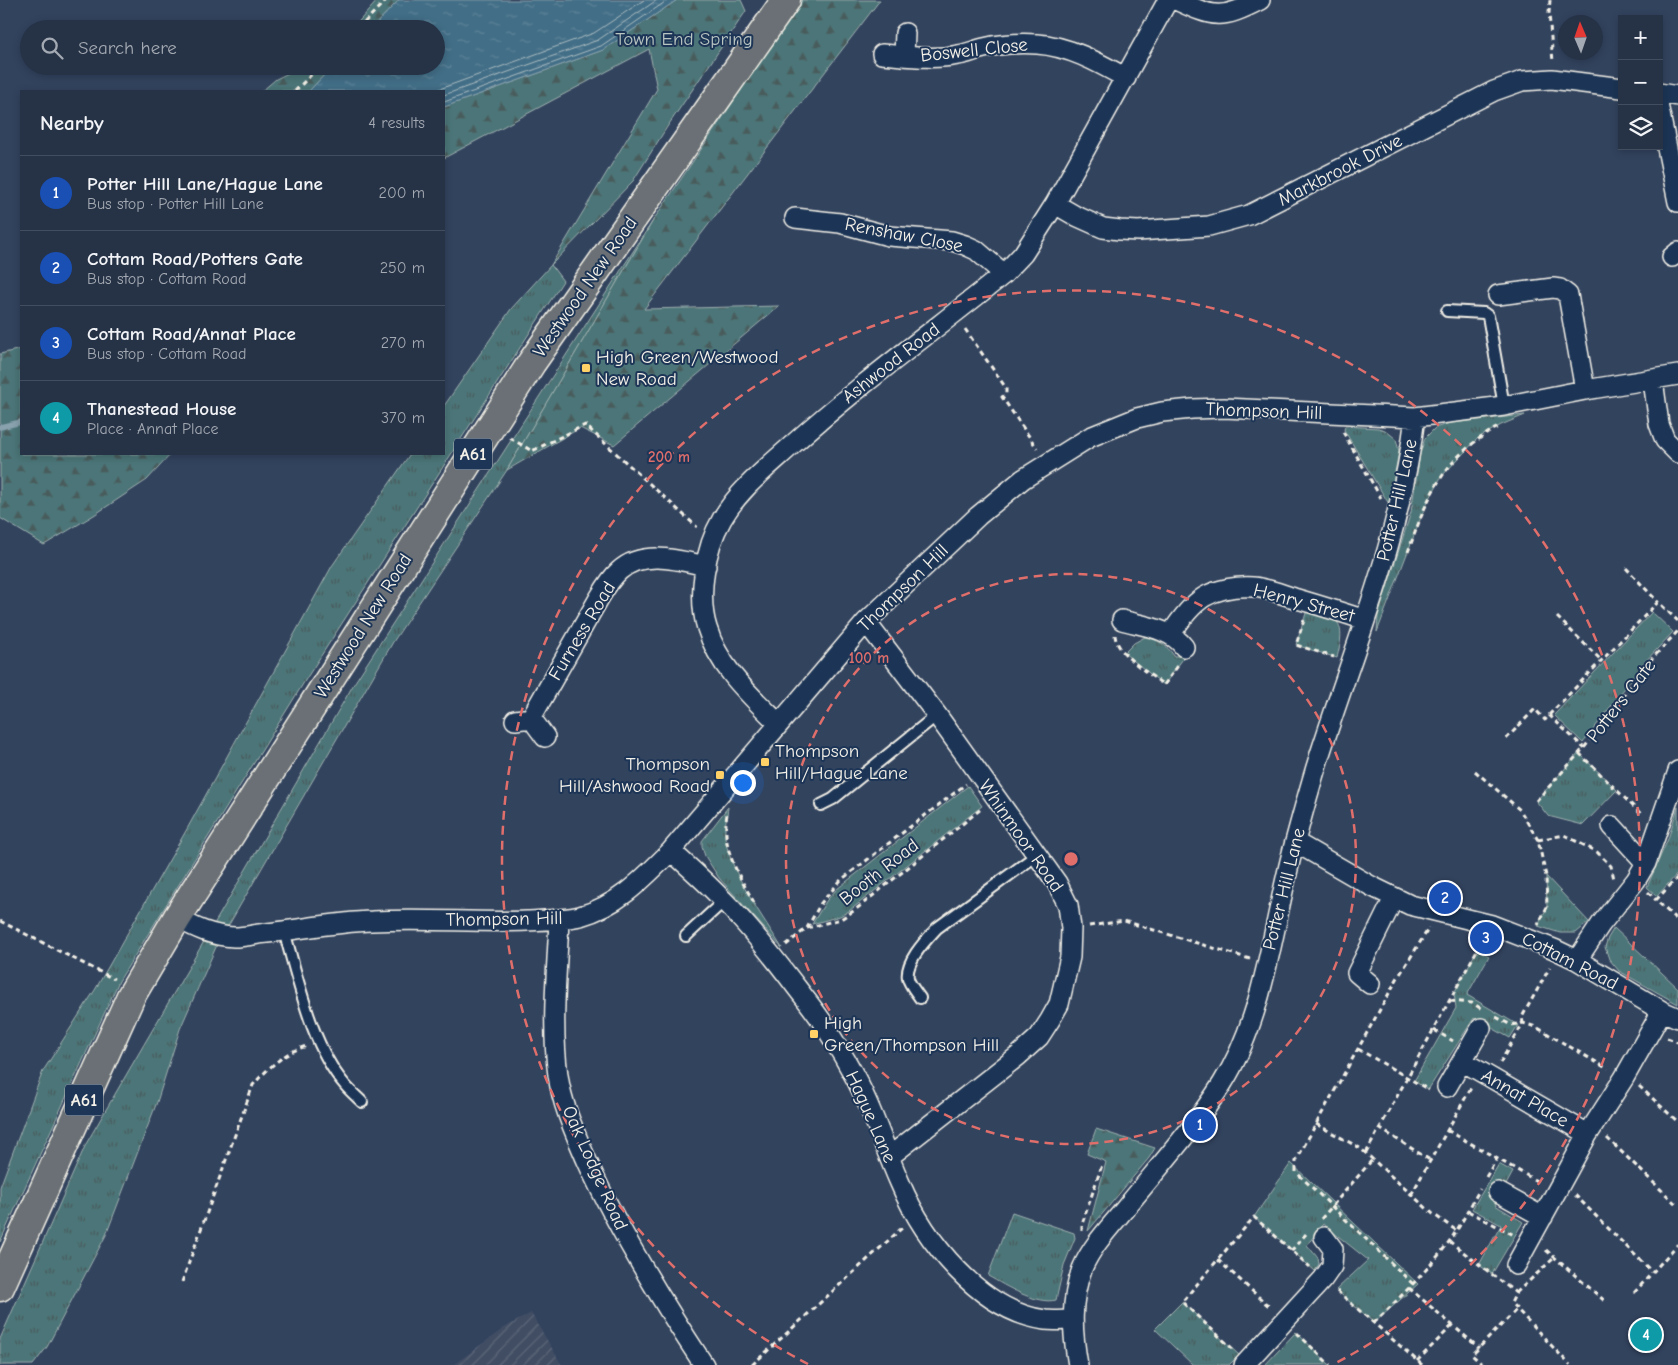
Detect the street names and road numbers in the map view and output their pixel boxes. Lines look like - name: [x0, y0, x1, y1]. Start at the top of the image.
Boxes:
- street label: Boswell Close: [919, 33, 1029, 67]
- street label: Markbrook Drive: [1274, 129, 1406, 211]
- street label: Westwood New Road: [528, 213, 642, 361]
- street label: Renshaw Close: [843, 213, 965, 257]
- street label: Ashwood Road: [838, 318, 944, 408]
- street label: Thompson Hill: [1205, 398, 1323, 424]
- street label: Potter Hill Lane: [1372, 437, 1422, 563]
- road number: A61: [454, 438, 492, 469]
- street label: Thompson Hill: [853, 539, 953, 637]
- street label: Westwood New Road: [310, 550, 416, 702]
- street label: Furness Road: [544, 578, 620, 684]
- street label: Henry Street: [1251, 579, 1357, 627]
- street label: Potters Gate: [1582, 655, 1660, 747]
- street label: Whinmoor Road: [974, 776, 1068, 896]
- street label: Potter Hill Lane: [1258, 826, 1310, 952]
- street label: Booth Road: [835, 834, 923, 910]
- street label: Thompson Hill: [445, 907, 563, 931]
- street label: Cottam Road: [1518, 927, 1622, 995]
- street label: Annat Place: [1478, 1064, 1572, 1132]
- street label: Hague Lane: [841, 1068, 901, 1166]
- road number: A61: [65, 1084, 103, 1116]
- street label: Oak Lodge Road: [558, 1102, 632, 1234]

